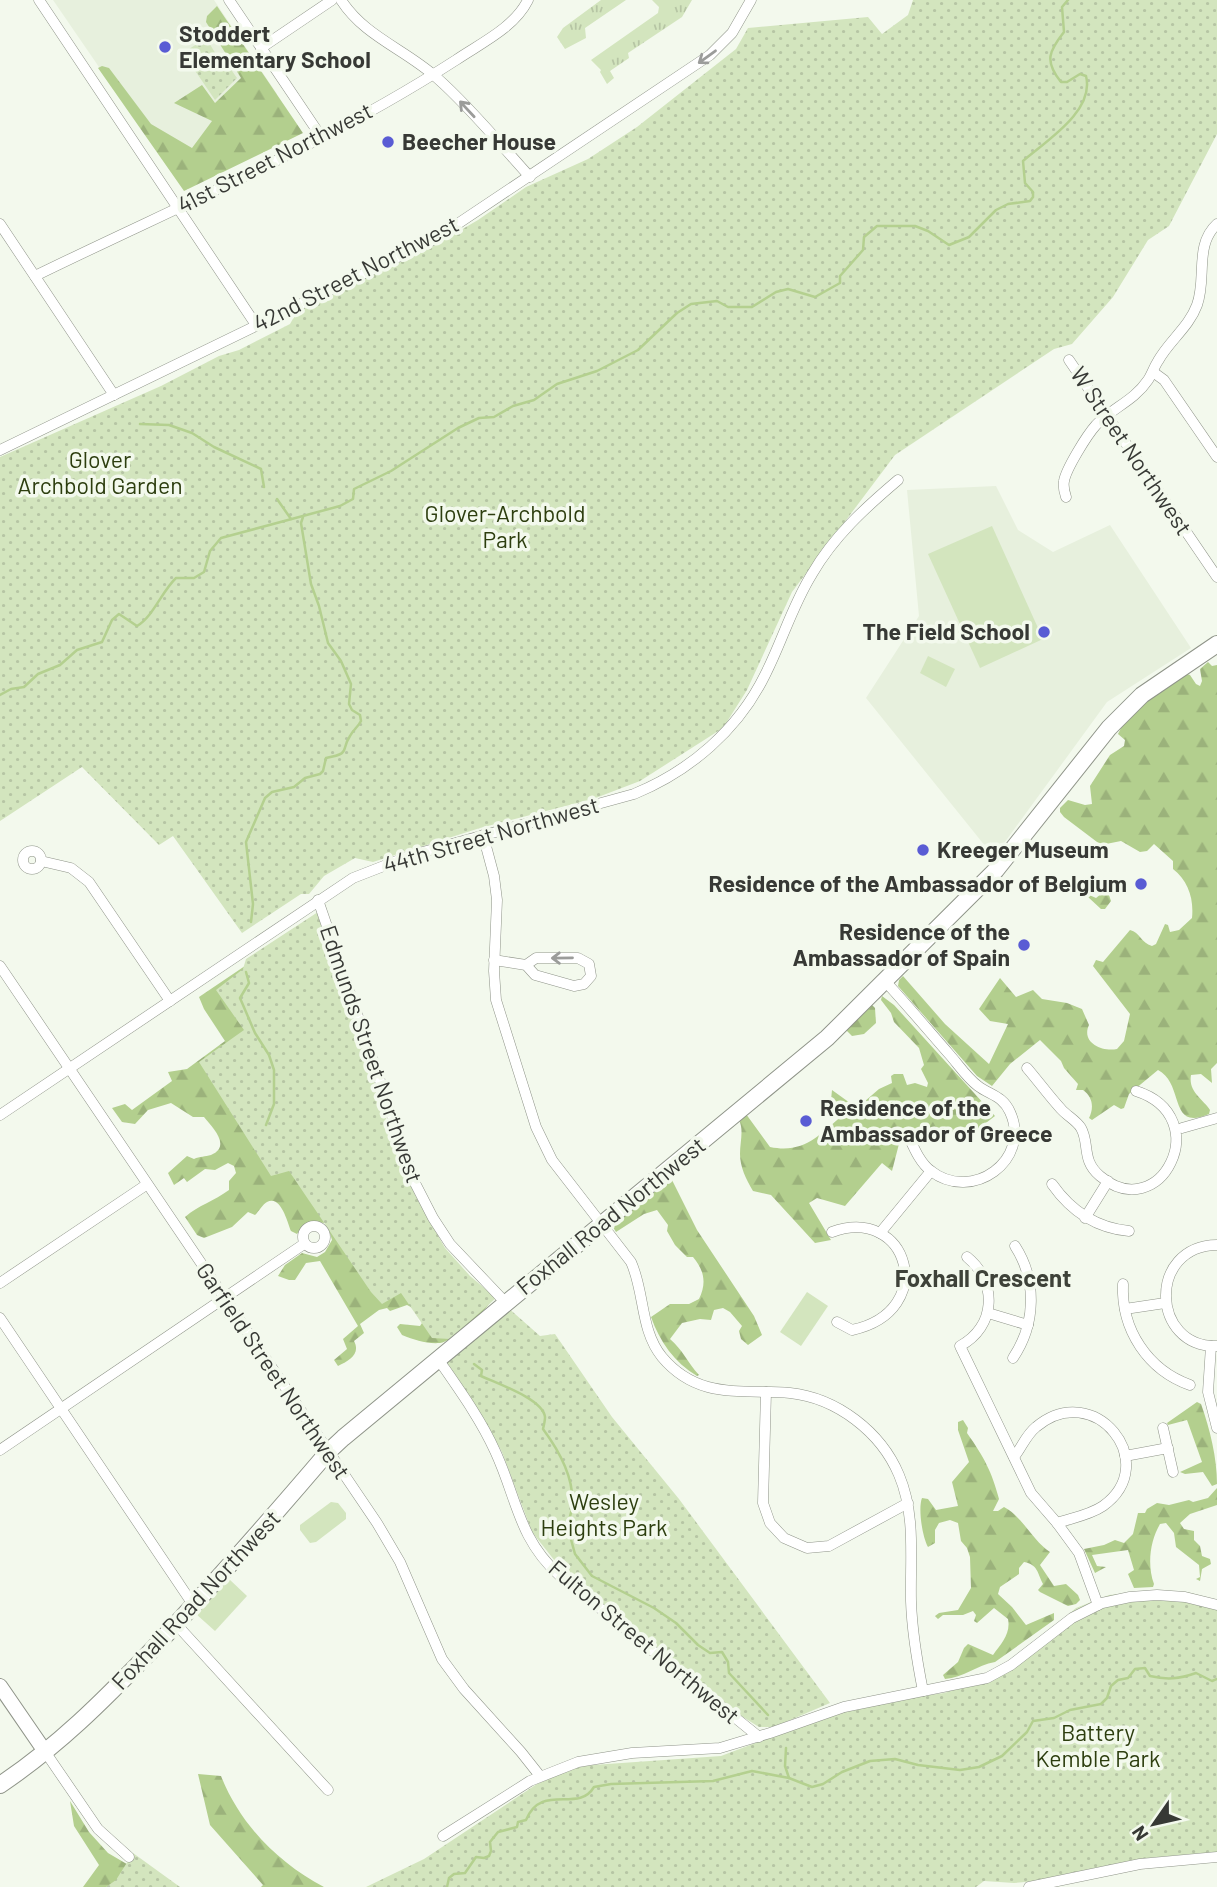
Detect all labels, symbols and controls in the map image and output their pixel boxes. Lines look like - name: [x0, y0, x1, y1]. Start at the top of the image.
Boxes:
- place label: Stoddert Elementary School: [179, 19, 371, 73]
- marker: Stoddert Elementary School: [157, 39, 173, 55]
- one-way arrow: [698, 50, 717, 64]
- street label: 41st Street Northwest: [172, 96, 377, 218]
- one-way arrow: [459, 100, 475, 118]
- place label: Beecher House: [402, 127, 556, 155]
- marker: Beecher House: [380, 134, 396, 150]
- street label: 42nd Street Northwest: [248, 209, 463, 337]
- street label: W Street Northwest: [1065, 361, 1199, 540]
- park label: Glover Archbold Garden: [17, 445, 183, 499]
- park label: Glover-Archbold Park: [425, 499, 585, 553]
- place label: The Field School: [863, 617, 1030, 645]
- marker: The Field School: [1036, 624, 1052, 640]
- street label: 44th Street Northwest: [380, 790, 602, 878]
- place label: Kreeger Museum: [937, 835, 1109, 863]
- marker: Kreeger Museum: [915, 842, 931, 858]
- place label: Residence of the Ambassador of Belgium: [708, 869, 1127, 897]
- marker: Residence of the Ambassador of Belgium: [1133, 876, 1149, 892]
- place label: Residence of the Ambassador of Spain: [793, 917, 1010, 971]
- street label: Edmunds Street Northwest: [315, 921, 429, 1186]
- marker: Residence of the Ambassador of Spain: [1016, 937, 1032, 953]
- one-way arrow: [551, 951, 574, 965]
- place label: Residence of the Ambassador of Greece: [820, 1093, 1053, 1147]
- marker: Residence of the Ambassador of Greece: [798, 1113, 814, 1129]
- street label: Foxhall Road Northwest: [510, 1130, 711, 1300]
- street label: Garfield Street Northwest: [191, 1257, 357, 1484]
- district label: Foxhall Crescent: [895, 1263, 1071, 1292]
- park label: Wesley Heights Park: [540, 1487, 668, 1541]
- street label: Foxhall Road Northwest: [105, 1504, 286, 1695]
- street label: Fulton Street Northwest: [544, 1553, 746, 1729]
- park label: Battery Kemble Park: [1036, 1718, 1160, 1772]
- north arrow: [1119, 1789, 1189, 1859]
- text: N: [1126, 1822, 1153, 1845]

